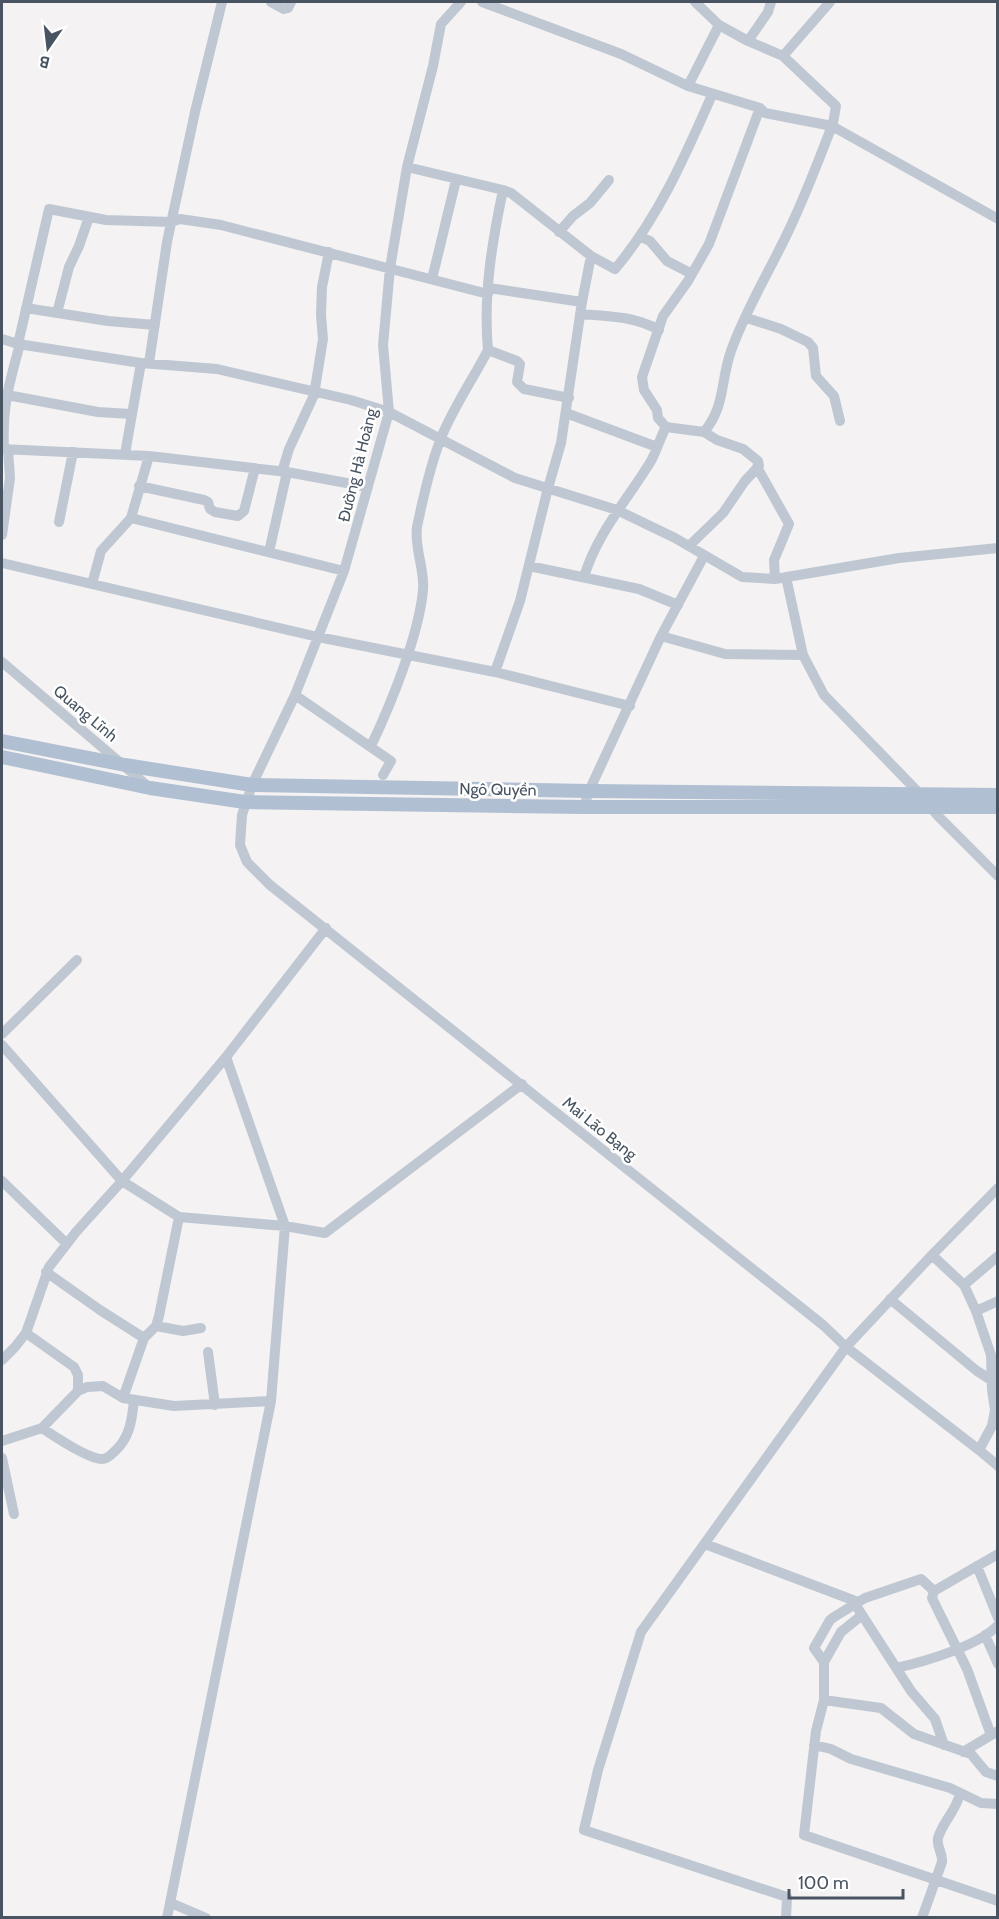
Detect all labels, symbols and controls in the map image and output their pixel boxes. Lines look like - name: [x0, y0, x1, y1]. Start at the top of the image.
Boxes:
- north arrow: [18, 18, 78, 78]
- text: B: [37, 52, 52, 73]
- street label: Đường Hà Hoàng: [334, 405, 381, 524]
- street label: Quang Lĩnh: [50, 681, 122, 746]
- street label: Ngô Quyền: [459, 779, 537, 800]
- street label: Mai Lão Bạng: [559, 1093, 641, 1165]
- scale bar: [789, 1862, 903, 1900]
- text: 100 m: [798, 1872, 849, 1894]

